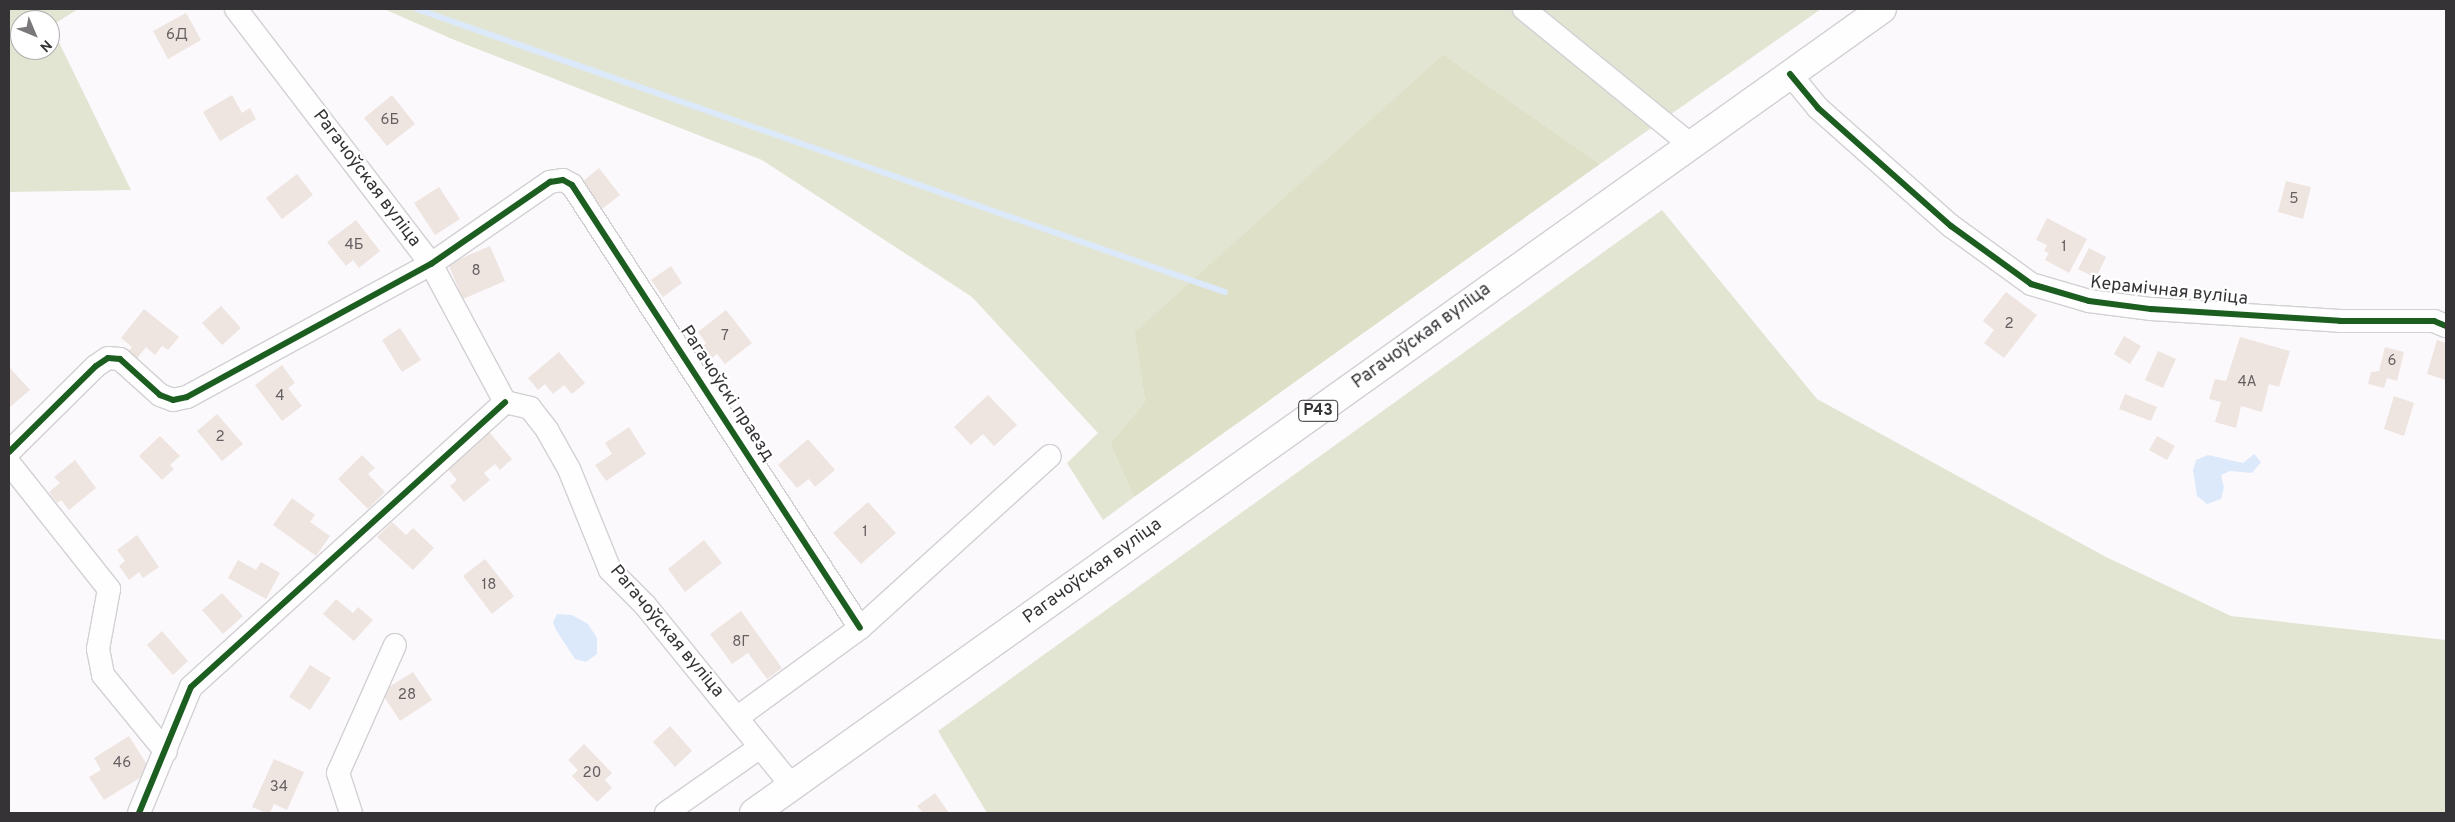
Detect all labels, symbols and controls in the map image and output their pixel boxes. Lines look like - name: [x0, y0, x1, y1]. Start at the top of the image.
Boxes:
- north arrow: [10, 10, 60, 60]
- house number: 6Д: [166, 27, 188, 45]
- text: N: [36, 36, 55, 55]
- street label: Рагачоўская вуліца: [307, 106, 425, 252]
- house number: 6Б: [381, 112, 399, 130]
- house number: 5: [2289, 191, 2299, 209]
- house number: 4Б: [344, 237, 364, 255]
- house number: 1: [2061, 239, 2067, 257]
- house number: 8: [471, 263, 481, 281]
- street label: Керамічная вуліца: [2089, 273, 2249, 311]
- street label: Рагачоўская вуліца: [1348, 279, 1496, 395]
- house number: 2: [2004, 316, 2014, 334]
- street label: Рагачоўскі праезд: [674, 322, 778, 466]
- house number: 7: [721, 328, 729, 346]
- house number: 6: [2388, 353, 2396, 371]
- house number: 4А: [2237, 374, 2257, 392]
- house number: 4: [275, 388, 285, 406]
- road number: Р43: [1298, 398, 1338, 424]
- house number: 2: [215, 429, 225, 447]
- street label: Рагачоўская вуліца: [1019, 514, 1167, 630]
- house number: 1: [862, 524, 868, 542]
- street label: Рагачоўская вуліца: [604, 561, 728, 703]
- house number: 18: [482, 577, 496, 595]
- house number: 8Г: [732, 634, 750, 652]
- house number: 28: [398, 687, 416, 705]
- house number: 46: [113, 755, 131, 773]
- house number: 20: [583, 765, 601, 783]
- house number: 34: [270, 779, 288, 797]

